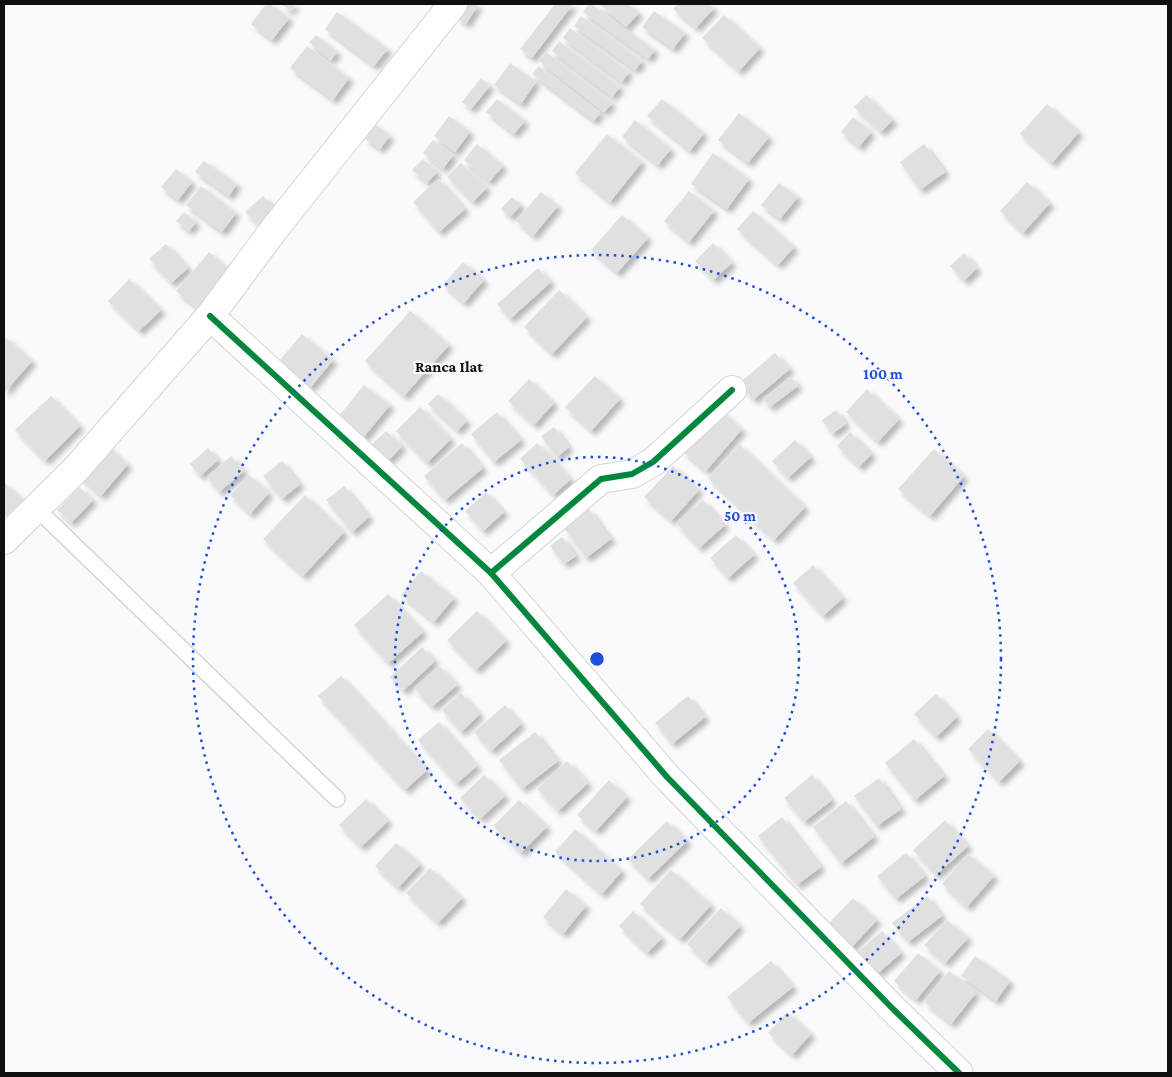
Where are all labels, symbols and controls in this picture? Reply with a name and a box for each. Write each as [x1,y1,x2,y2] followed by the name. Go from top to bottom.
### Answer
[415,358,483,375] district label: Ranca Ilat
[863,366,903,382] text: 100 m
[724,508,756,524] text: 50 m
[588,650,606,668] centre of rings

